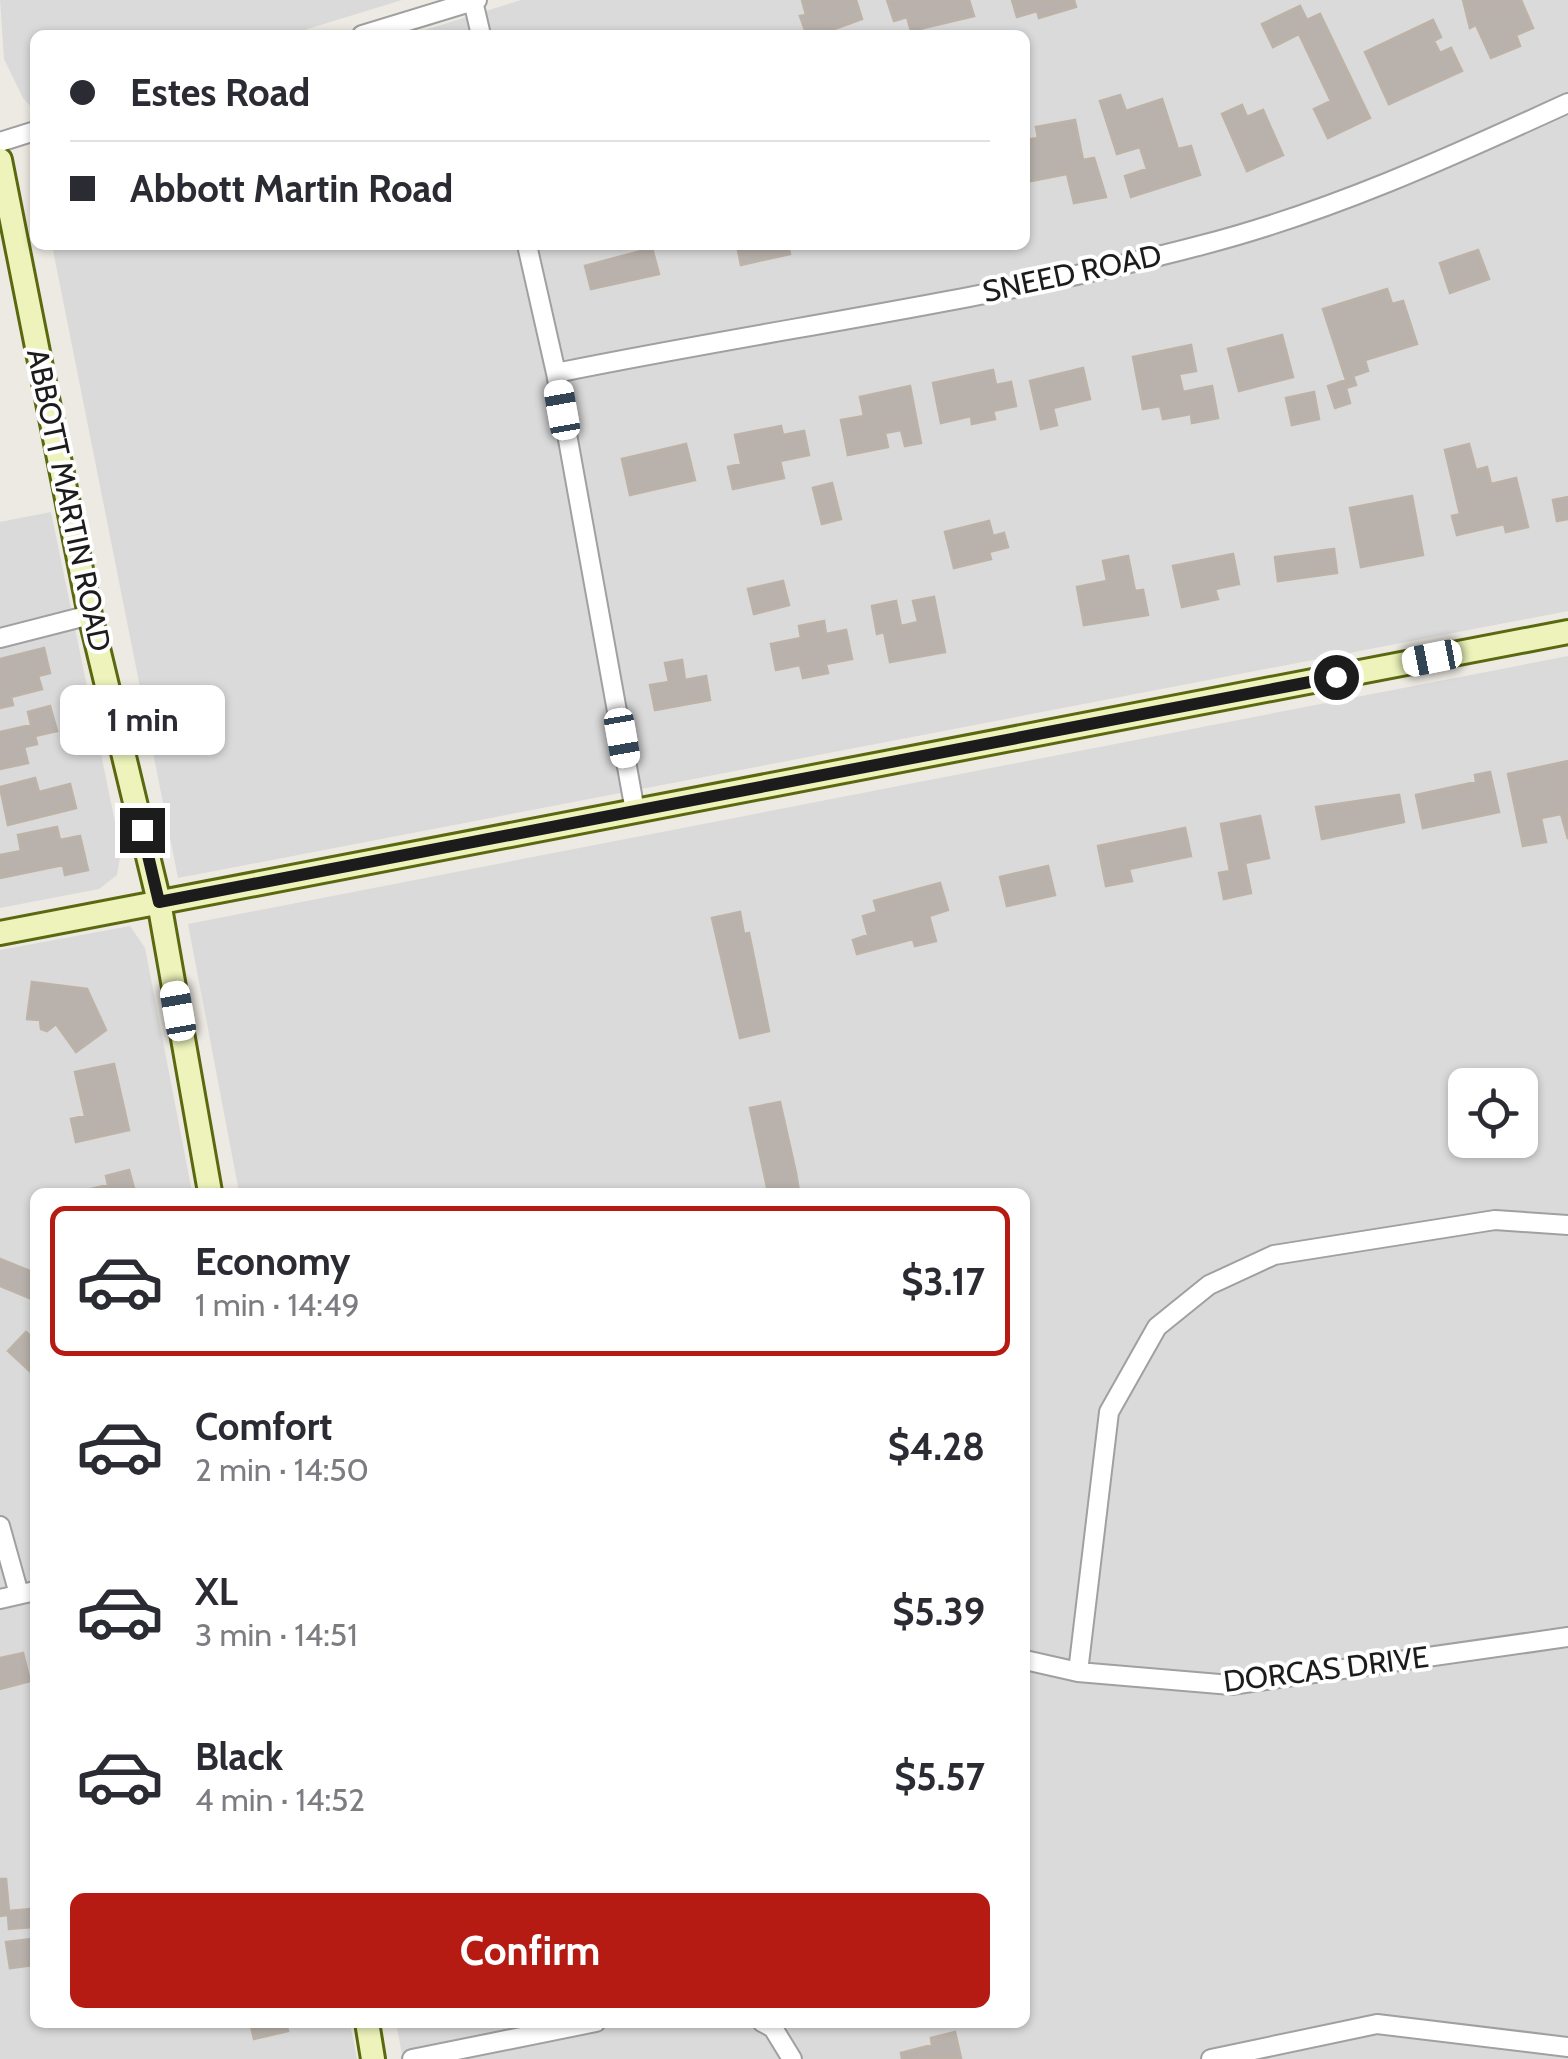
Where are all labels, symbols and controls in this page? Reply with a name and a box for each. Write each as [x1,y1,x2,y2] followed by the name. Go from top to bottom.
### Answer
[130,69,310,116] text: Estes Road
[130,165,453,212] text: Abbott Martin Road
[979,236,1165,310] street label: SNEED ROAD
[19,345,119,655] street label: ABBOTT MARTIN ROAD
[542,378,582,442] car
[1400,638,1464,678] car
[1314,655,1359,700] route start
[59,685,224,755] callout: 1 min
[106,700,179,739] text: 1 min
[602,706,642,770] car
[120,808,165,853] route end
[158,979,198,1043] car
[1448,1068,1538,1158] map controls
[1448,1068,1538,1158] button: locate
[75,1236,165,1326] icon: car
[195,1238,350,1285] text: Economy
[901,1258,985,1305] text: $3.17
[195,1285,360,1324] text: 1 min · 14:49
[75,1401,165,1491] icon: car
[195,1403,332,1450] text: Comfort
[888,1423,985,1470] text: $4.28
[195,1450,369,1489] text: 2 min · 14:50
[75,1566,165,1656] icon: car
[195,1568,238,1615] text: XL
[892,1588,985,1635] text: $5.39
[195,1615,358,1654] text: 3 min · 14:51
[1221,1638,1431,1700] street label: DORCAS DRIVE
[75,1731,165,1821] icon: car
[195,1733,283,1780] text: Black
[894,1753,985,1800] text: $5.57
[195,1780,365,1819] text: 4 min · 14:52
[70,1893,990,2008] button: Confirm

